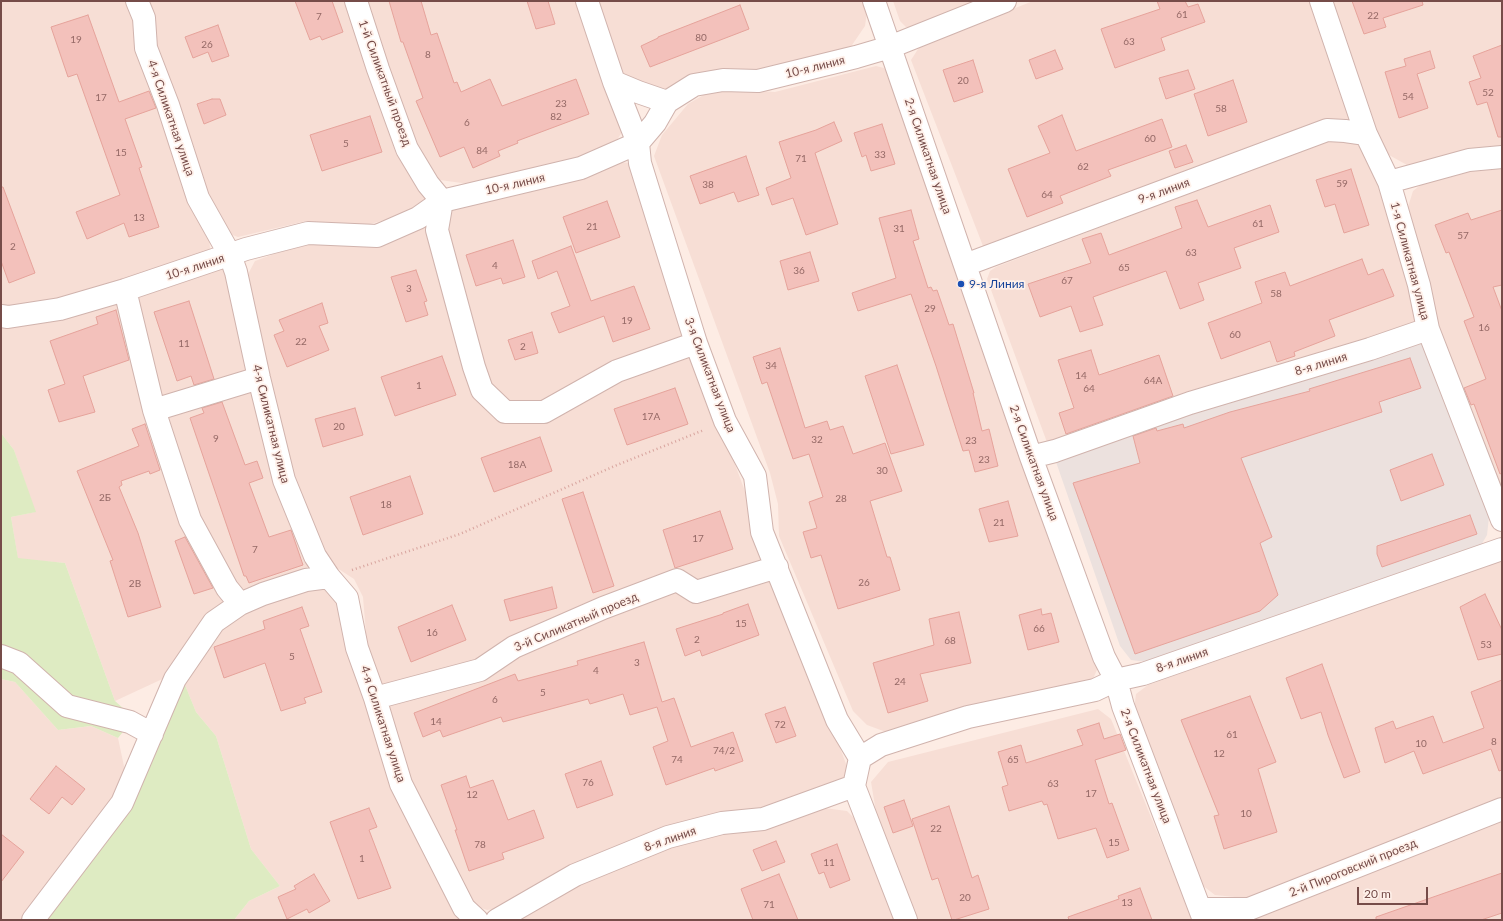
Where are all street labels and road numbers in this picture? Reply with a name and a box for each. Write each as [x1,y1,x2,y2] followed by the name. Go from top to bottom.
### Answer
[355,18,415,148] street label: 1-й Силикатный проезд
[784,53,846,81] street label: 10-я линия
[144,58,198,178] street label: 4-я Силикатная улица
[901,96,955,216] street label: 2-я Силикатная улица
[484,170,546,198] street label: 10-я линия
[1136,175,1192,207] street label: 9-я линия
[1387,200,1433,322] street label: 1-я Силикатная улица
[164,251,226,283] street label: 10-я линия
[681,316,739,434] street label: 3-я Силикатная улица
[1293,349,1349,379] street label: 8-я линия
[249,363,293,485] street label: 4-я Силикатная улица
[1006,403,1062,523] street label: 2-я Силикатная улица
[512,589,640,655] street label: 3-й Силикатный проезд
[1154,644,1210,676] street label: 8-я линия
[357,664,409,784] street label: 4-я Силикатная улица
[1117,707,1175,825] street label: 2-я Силикатная улица
[642,823,698,855] street label: 8-я линия
[1287,836,1419,900] street label: 2-й Пироговский проезд

